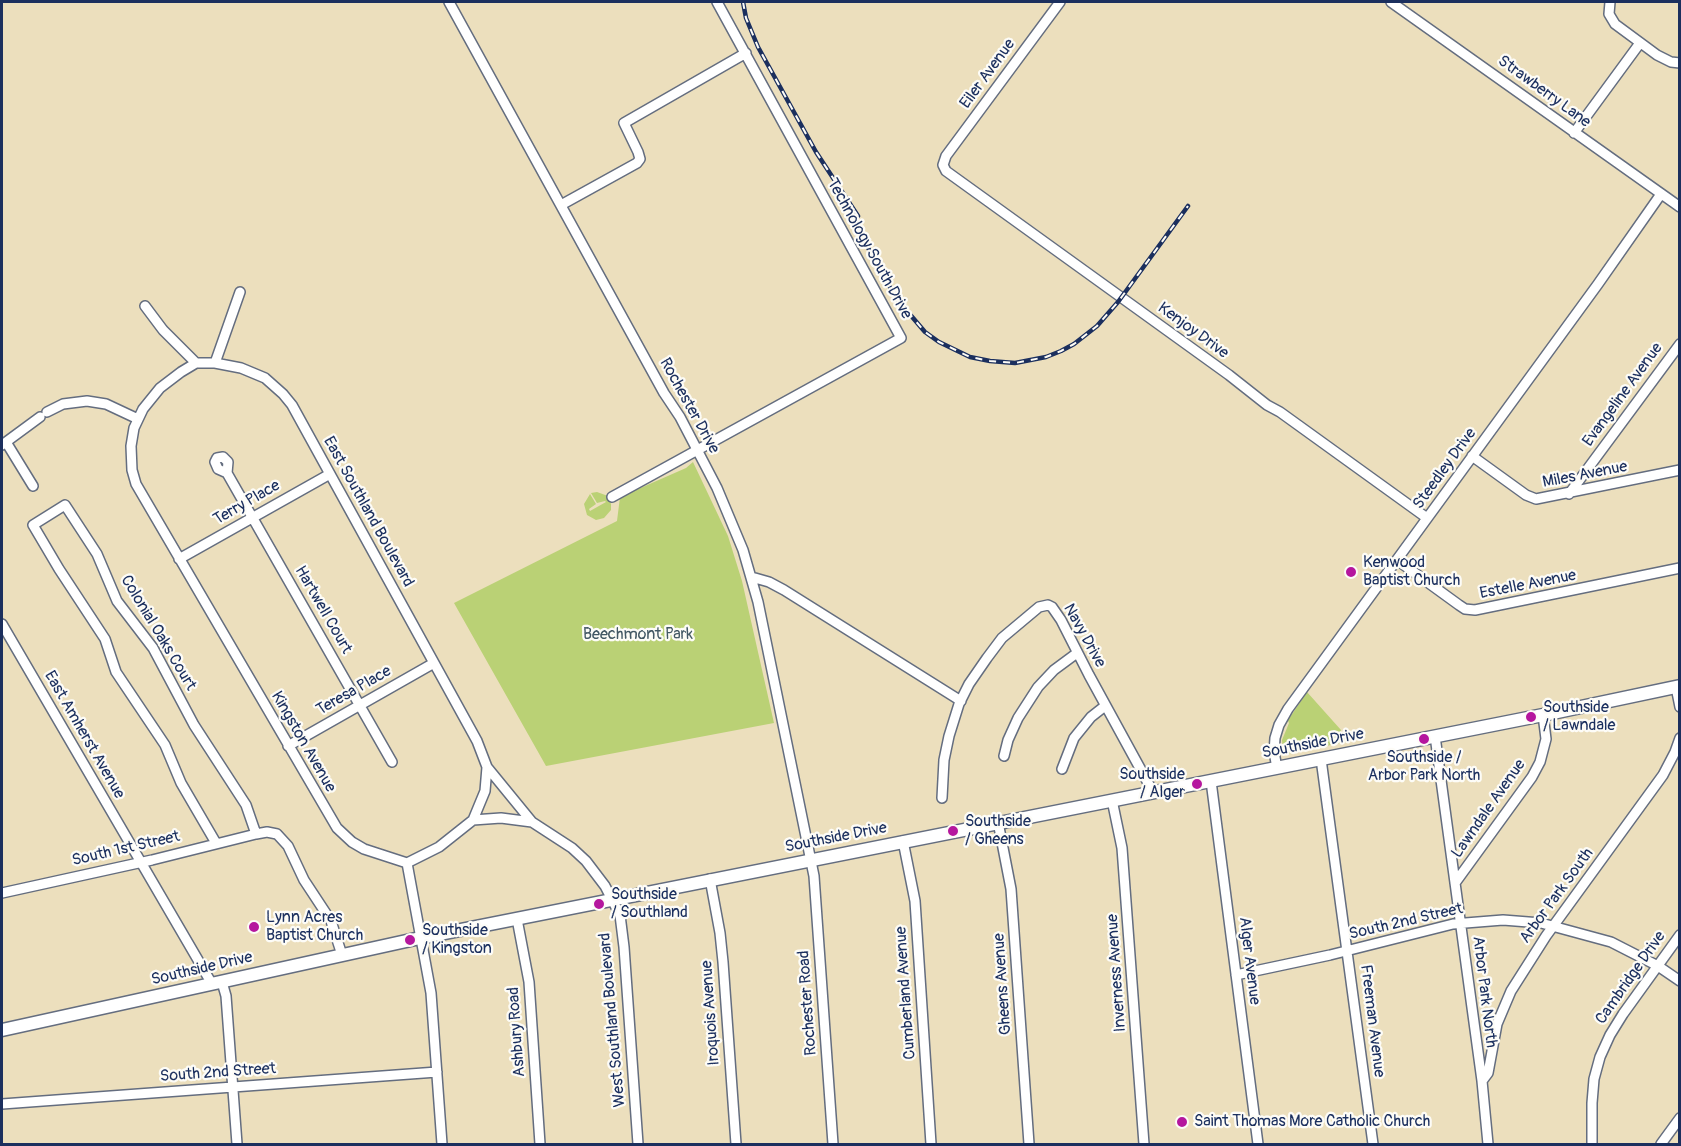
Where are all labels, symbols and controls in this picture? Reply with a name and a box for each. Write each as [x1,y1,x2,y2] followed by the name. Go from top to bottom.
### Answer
[956,35,1020,113] street label: Eiler Avenue
[1494,52,1594,132] street label: Strawberry Lane
[822,175,916,323] street label: Technology South Drive
[1154,299,1232,363] street label: Kenjoy Drive
[1579,339,1667,451] street label: Evangeline Avenue
[655,355,723,457] street label: Rochester Drive
[1409,425,1481,513] street label: Steedley Drive
[319,433,417,591] street label: East Southland Boulevard
[1541,457,1629,493] street label: Miles Avenue
[210,476,284,530] street label: Terry Place
[1363,553,1460,591] place label: Kenwood Baptist Church
[290,563,356,657] street label: Hartwell Court
[1344,565,1358,579] marker: Kenwood Baptist Church
[1478,566,1578,604] street label: Estelle Avenue
[116,572,200,694] street label: Colonial Oaks Court
[1059,601,1109,671] street label: Navy Drive
[583,625,693,645] park label: Beechmont Park
[313,662,395,720] street label: Teresa Place
[40,668,128,802] street label: East Amherst Avenue
[266,688,340,796] street label: Kingston Avenue
[1543,698,1616,736] place label: Southside / Lawndale
[1524,710,1538,724] marker: Southside / Lawndale
[1260,725,1366,763] street label: Southside Drive
[1417,732,1431,746] marker: Southside / Arbor Park North
[1368,748,1480,786] place label: Southside / Arbor Park North
[1448,756,1530,862] street label: Lawndale Avenue
[1119,765,1185,803] place label: Southside / Alger
[1190,777,1204,791] marker: Southside / Alger
[965,812,1031,850] place label: Southside / Gheens
[783,819,889,857] street label: Southside Drive
[946,824,960,838] marker: Southside / Gheens
[70,827,182,871] street label: South 1st Street
[1516,845,1598,947] street label: Arbor Park South
[611,885,688,923] place label: Southside / Southland
[592,897,606,911] marker: Southside / Southland
[1347,900,1465,944] street label: South 2nd Street
[266,908,363,946] place label: Lynn Acres Baptist Church
[1103,913,1131,1033] street label: Inverness Avenue
[1234,916,1264,1006] street label: Alger Avenue
[247,920,261,934] marker: Lynn Acres Baptist Church
[422,921,492,959] place label: Southside / Kingston
[892,926,920,1060] street label: Cumberland Avenue
[1592,928,1670,1028] street label: Cambridge Drive
[596,932,630,1108] street label: West Southland Boulevard
[990,932,1016,1036] street label: Gheens Avenue
[403,933,417,947] marker: Southside / Kingston
[1468,935,1500,1049] street label: Arbor Park North
[149,948,255,990] street label: Southside Drive
[795,950,821,1056] street label: Rochester Road
[698,960,724,1066] street label: Iroquois Avenue
[1356,963,1388,1079] street label: Freeman Avenue
[504,986,530,1078] street label: Ashbury Road
[159,1059,277,1087] street label: South 2nd Street
[1194,1112,1430,1132] place label: Saint Thomas More Catholic Church
[1175,1115,1189,1129] marker: Saint Thomas More Catholic Church

